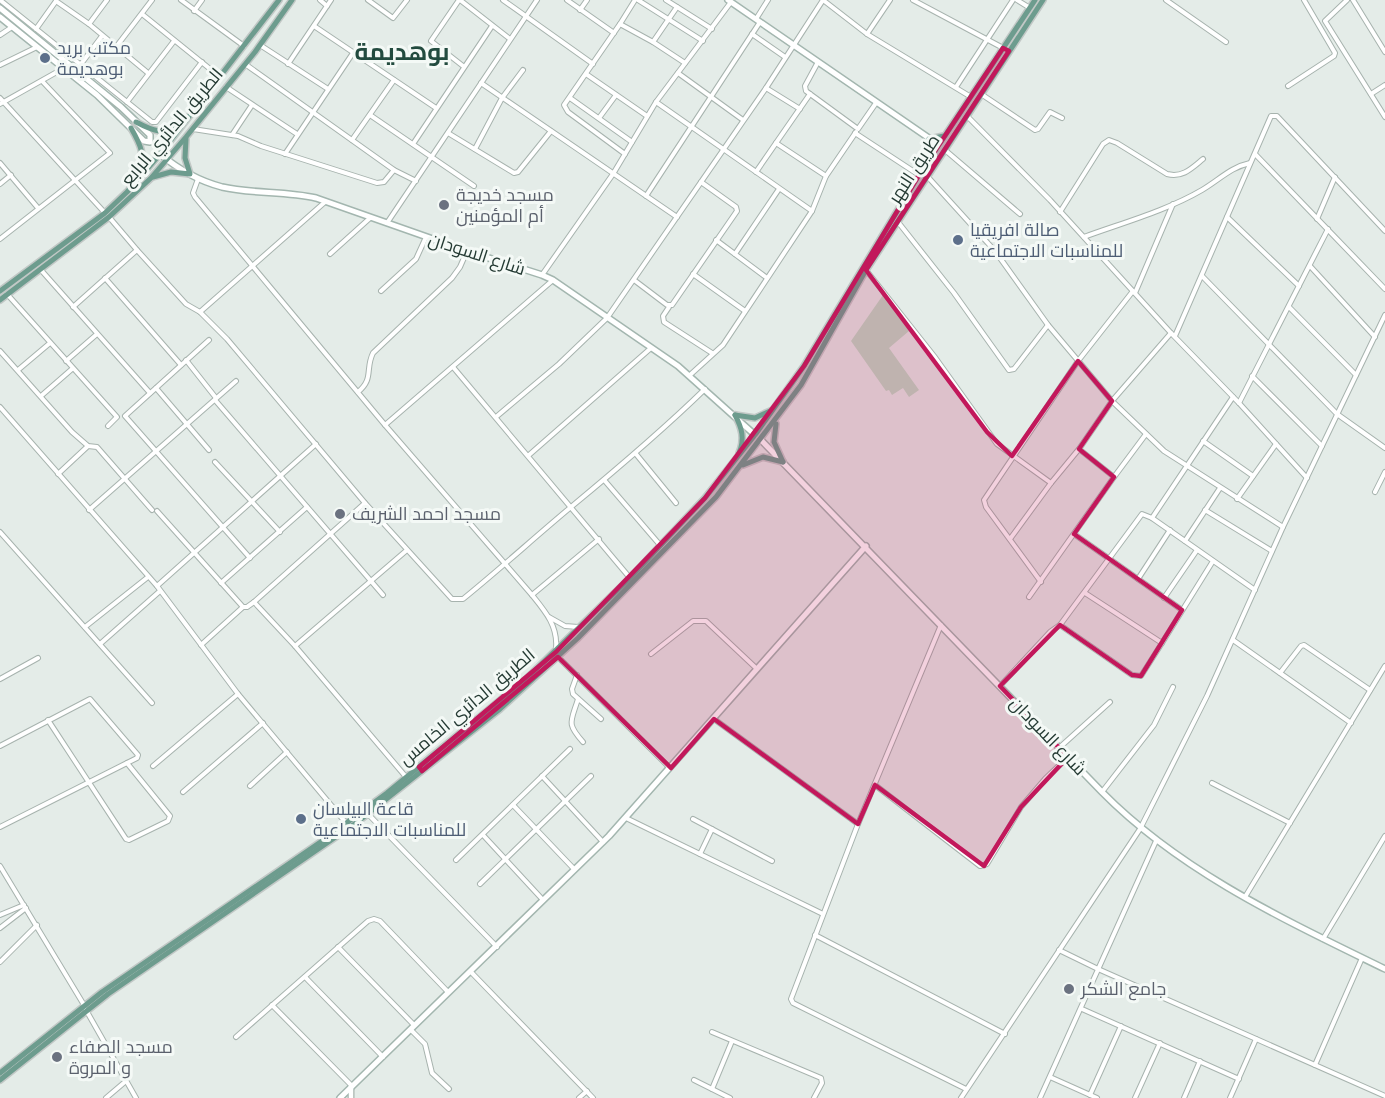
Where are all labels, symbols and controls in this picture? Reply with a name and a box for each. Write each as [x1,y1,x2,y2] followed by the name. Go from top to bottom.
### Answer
[57,36,131,80] place label: مكتب بريد بوهديمة
[354,36,450,67] district label: بوهديمة
[38,51,52,65] marker: مكتب بريد بوهديمة
[116,63,230,192] street label: الطريق الدائري الرابع
[882,130,945,209] street label: طريق النهر
[456,183,554,228] place label: مسجد خديجة أم المؤمنين
[437,198,451,212] marker: مسجد خديجة أم المؤمنين
[970,218,1123,262] place label: صالة افريقيا للمناسبات الاجتماعية
[425,227,529,281] street label: شارع السودان
[951,233,965,247] marker: صالة افريقيا للمناسبات الاجتماعية
[352,502,501,525] place label: مسجد احمد الشريف
[333,507,347,521] marker: مسجد احمد الشريف
[394,643,541,773] street label: الطريق الدائري الخامس
[1004,691,1092,781] street label: شارع السودان
[313,797,466,841] place label: قاعة البيلسان للمناسبات الاجتماعية
[294,812,308,826] marker: قاعة البيلسان للمناسبات الاجتماعية
[1080,977,1166,1001] place label: جامع الشكر
[1062,982,1076,996] marker: جامع الشكر
[69,1035,173,1079] place label: مسجد الصفاء و المروة
[50,1050,64,1064] marker: مسجد الصفاء و المروة

